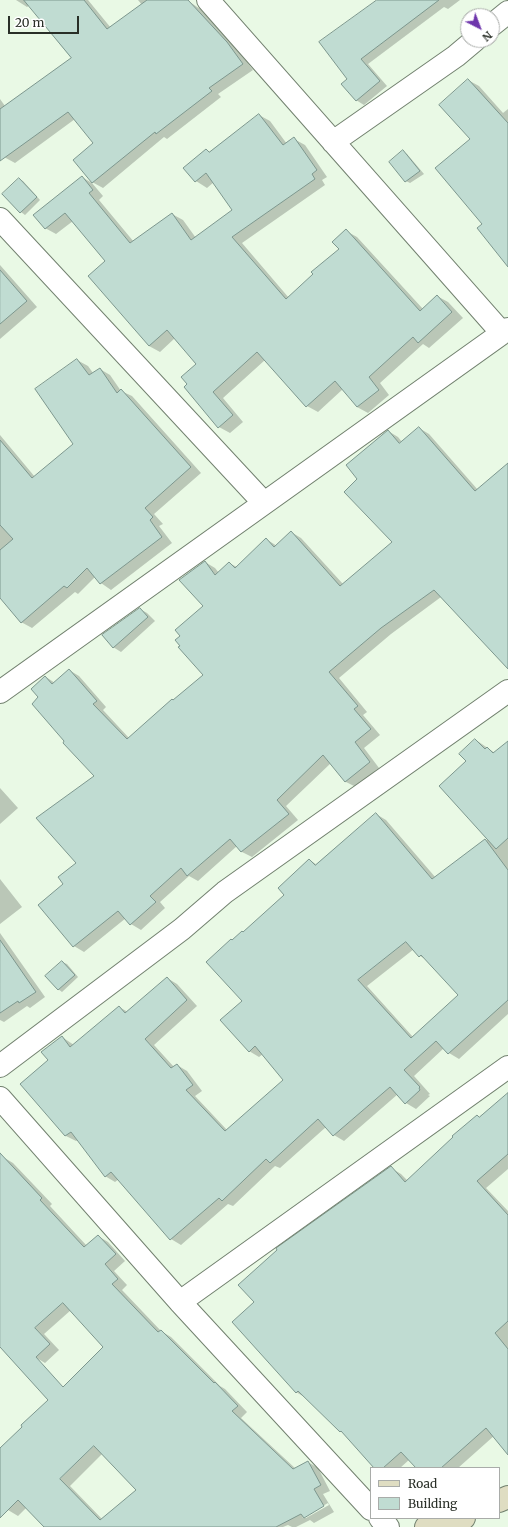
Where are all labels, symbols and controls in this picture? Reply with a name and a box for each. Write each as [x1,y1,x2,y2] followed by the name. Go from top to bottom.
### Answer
[10,8,81,34] scale bar
[460,8,500,48] north arrow
[15,15,44,30] text: 20 m
[479,28,495,44] text: N
[370,1467,500,1519] legend
[408,1476,437,1491] text: Road
[408,1496,457,1511] text: Building

